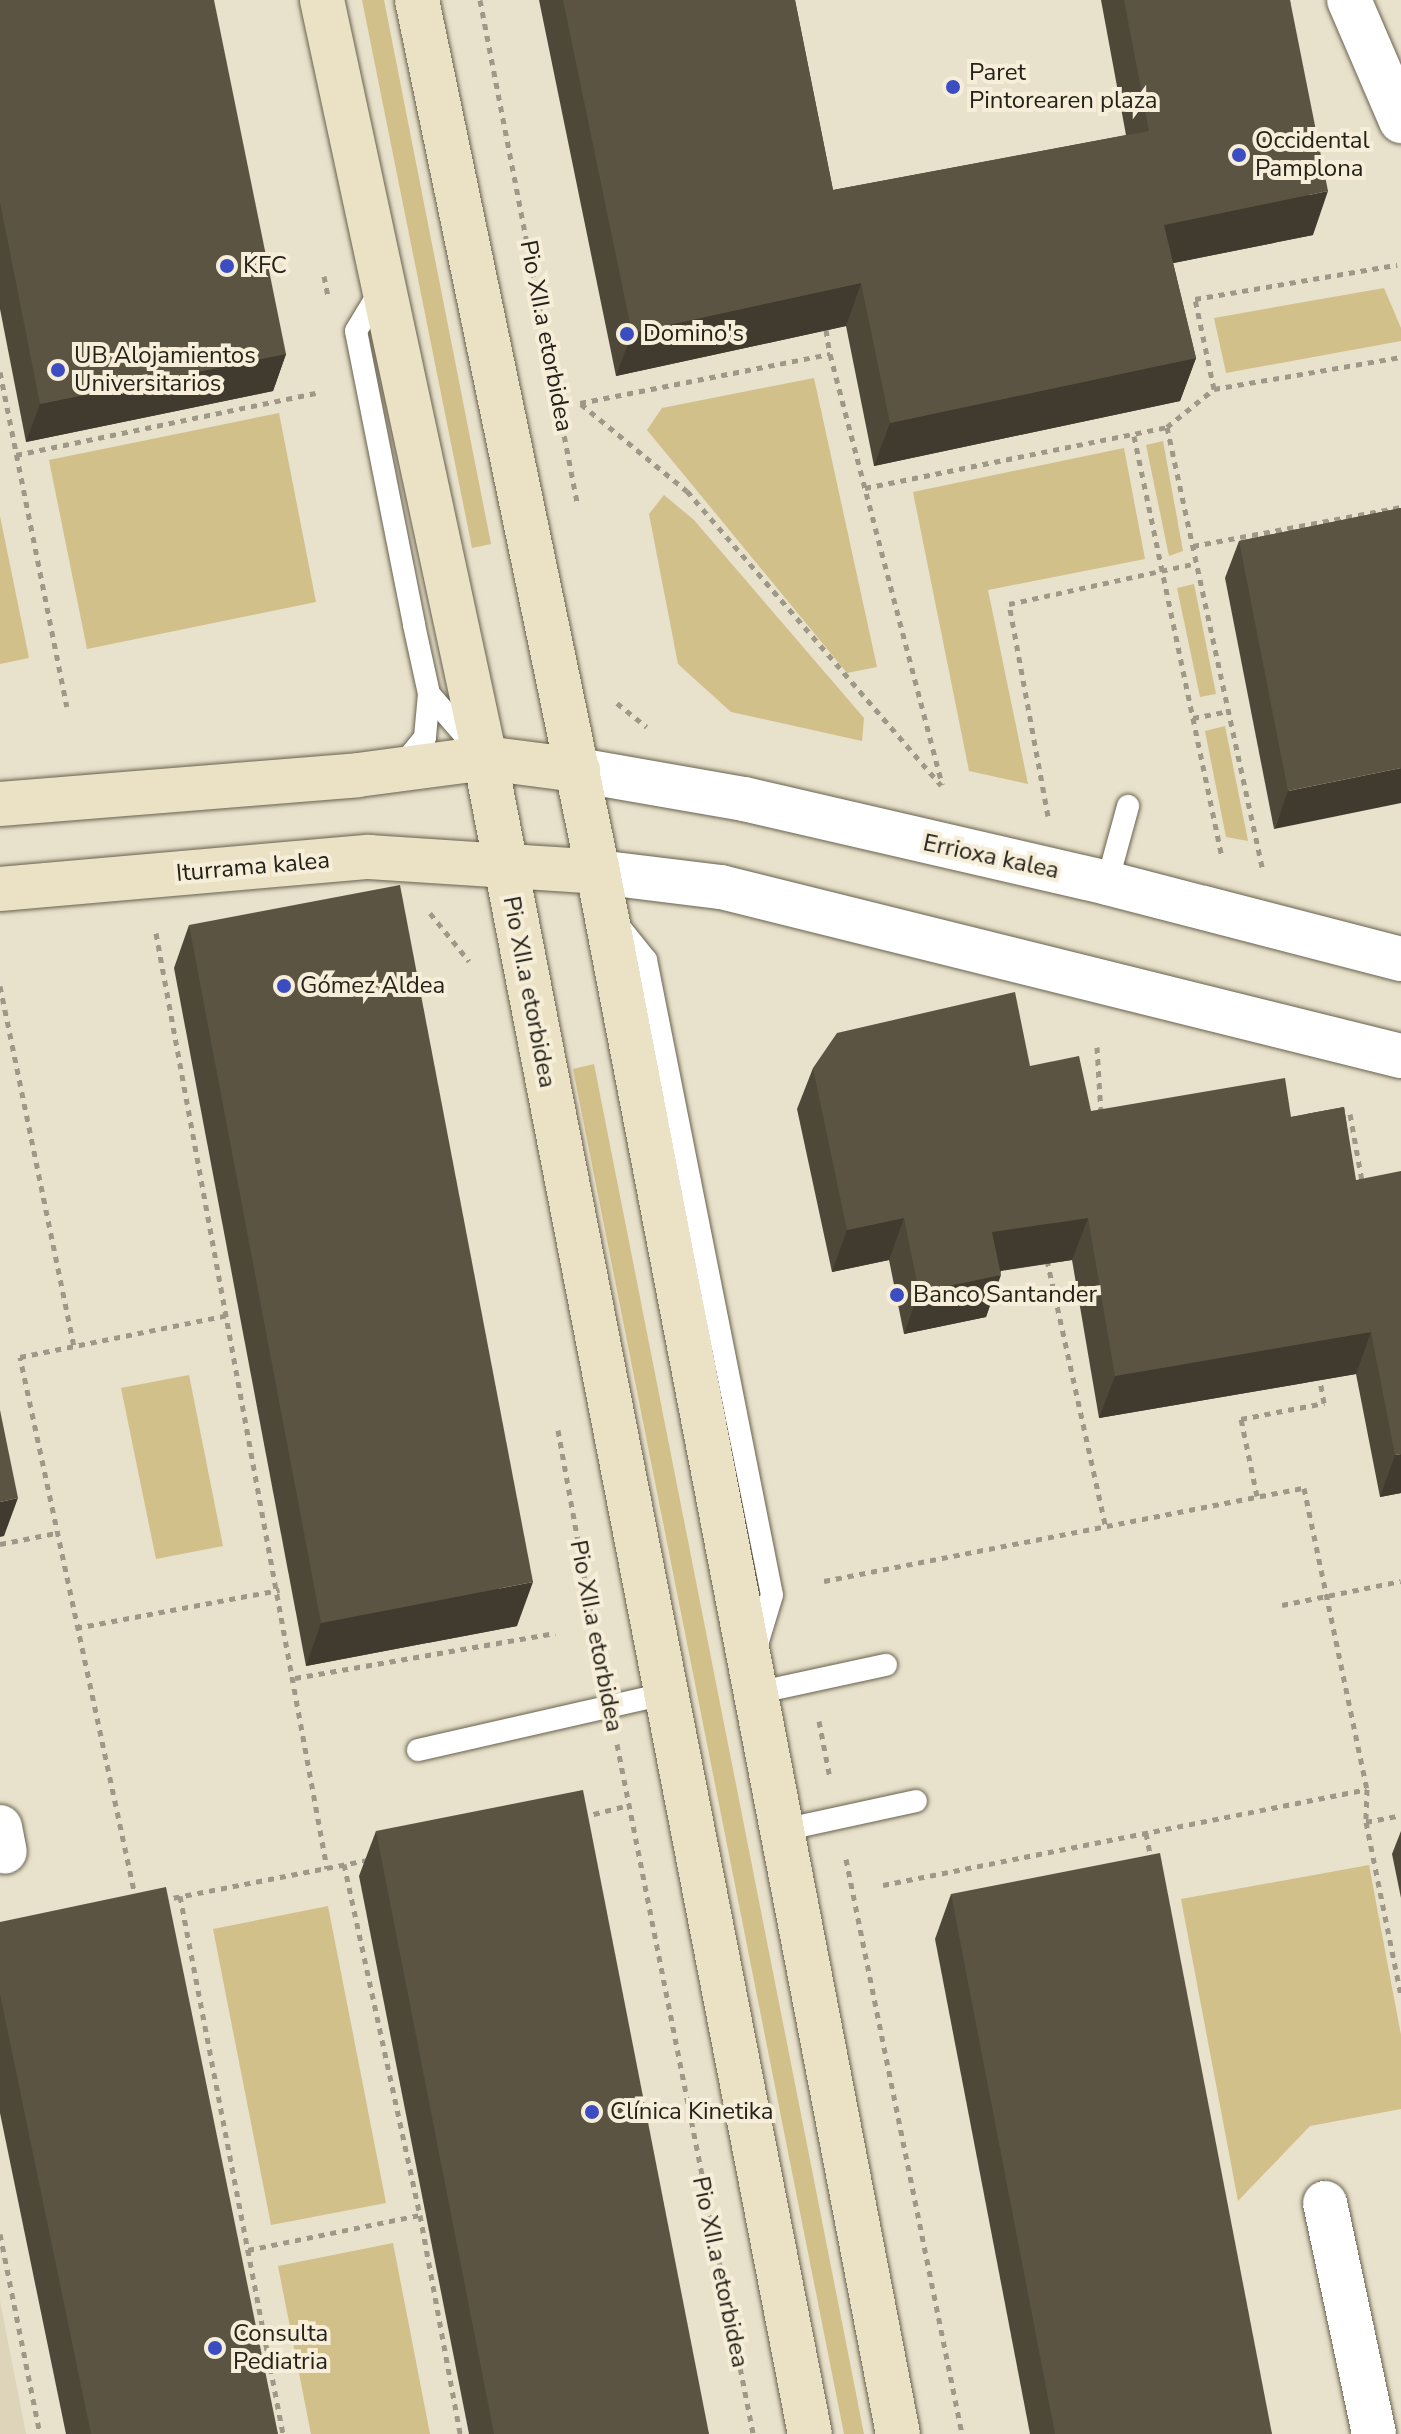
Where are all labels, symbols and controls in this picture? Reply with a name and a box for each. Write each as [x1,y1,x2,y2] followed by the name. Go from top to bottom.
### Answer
[969,59,1157,115] place label: Paret Pintorearen plaza
[944,78,962,96] marker: Paret Pintorearen plaza
[1255,127,1370,183] place label: Occidental Pamplona
[1230,146,1248,164] marker: Occidental Pamplona
[513,238,579,434] street label: Pio XII.a etorbidea
[243,252,287,280] place label: KFC
[218,257,236,275] marker: KFC
[643,320,744,348] place label: Domino's
[618,325,636,343] marker: Domino's
[74,342,256,398] place label: UB Alojamientos Universitarios
[49,361,67,379] marker: UB Alojamientos Universitarios
[920,829,1062,885] street label: Errioxa kalea
[175,846,331,888] street label: Iturrama kalea
[496,894,562,1090] street label: Pio XII.a etorbidea
[300,972,445,1000] place label: Gómez Aldea
[275,977,293,995] marker: Gómez Aldea
[913,1281,1097,1309] place label: Banco Santander
[888,1286,906,1304] marker: Banco Santander
[563,1538,629,1734] street label: Pio XII.a etorbidea
[610,2098,773,2126] place label: Clínica Kinetika
[581,2101,603,2123] marker: Clínica Kinetika
[686,2174,754,2370] street label: Pio XII.a etorbidea
[233,2320,328,2376] place label: Consulta Pediatria
[204,2337,226,2359] marker: Consulta Pediatria

